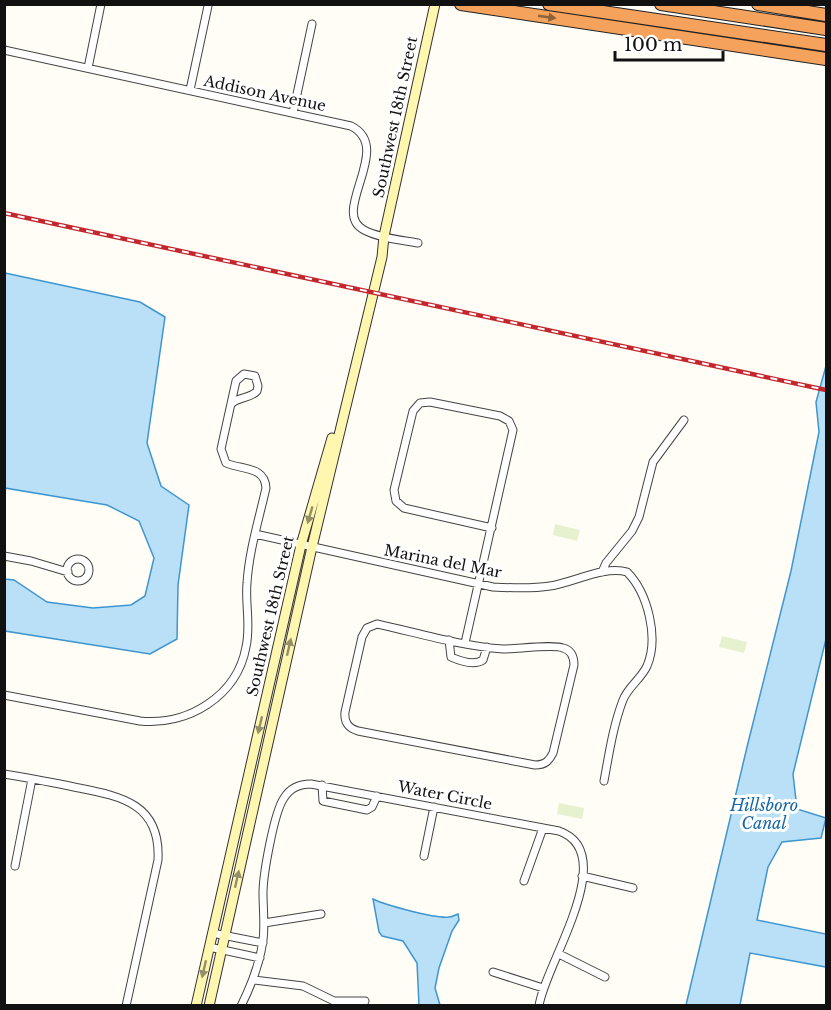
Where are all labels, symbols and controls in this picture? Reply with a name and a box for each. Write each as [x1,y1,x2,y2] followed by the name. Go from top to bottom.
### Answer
[538,13,557,22] one-way arrow
[615,24,723,62] scale bar
[369,34,421,199] street label: Southwest 18th Street
[624,34,682,56] text: 100 m
[201,71,328,115] street label: Addison Avenue
[305,506,314,524] one-way arrow
[242,533,298,698] street label: Southwest 18th Street
[383,540,504,582] street label: Marina del Mar
[285,638,294,657] one-way arrow
[254,716,264,734] one-way arrow
[395,776,494,813] street label: Water Circle
[729,795,798,833] water label: Hillsboro Canal
[233,869,242,888] one-way arrow
[198,960,208,979] one-way arrow

